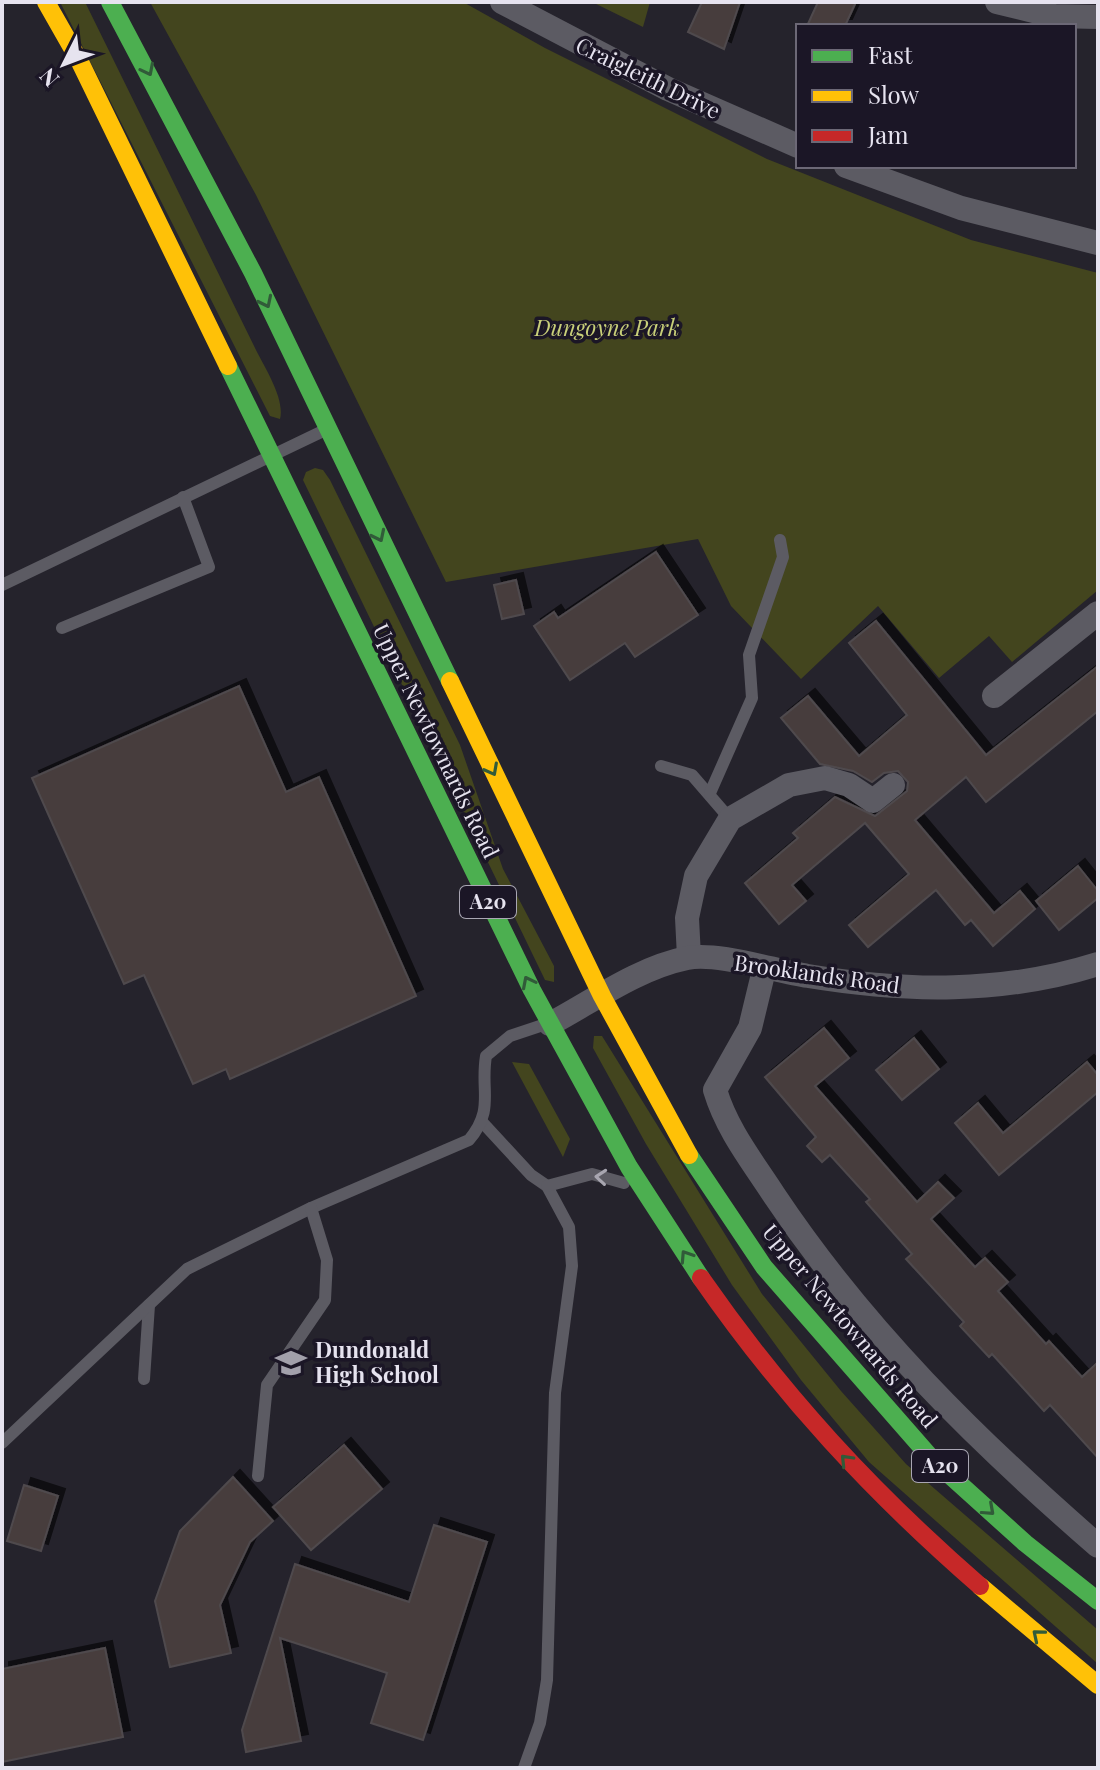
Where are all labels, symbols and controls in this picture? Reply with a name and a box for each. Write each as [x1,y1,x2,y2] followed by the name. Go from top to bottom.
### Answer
[24,24,104,104] north arrow
[796,24,1076,168] legend
[571,29,726,125] street label: Craigleith Drive
[868,38,913,70] text: Fast
[32,62,65,94] text: N
[138,62,153,77] one-way arrow
[868,78,920,110] text: Slow
[867,118,909,150] text: Jam
[257,293,272,308] one-way arrow
[533,312,680,342] park label: Dungoyne Park
[369,528,385,543] one-way arrow
[367,618,507,863] street label: Upper Newtownards Road
[482,762,497,777] one-way arrow
[460,886,516,918] road number: A20
[732,947,902,1000] street label: Brooklands Road
[523,976,538,991] one-way arrow
[595,1169,608,1186] one-way arrow
[757,1217,945,1434] street label: Upper Newtownards Road
[680,1250,695,1265] one-way arrow
[315,1334,439,1389] place label: Dundonald High School
[274,1346,308,1380] school or university icon: Dundonald High School
[912,1450,968,1482] road number: A20
[841,1455,855,1469] one-way arrow
[979,1500,994,1515] one-way arrow
[1033,1630,1047,1645] one-way arrow

